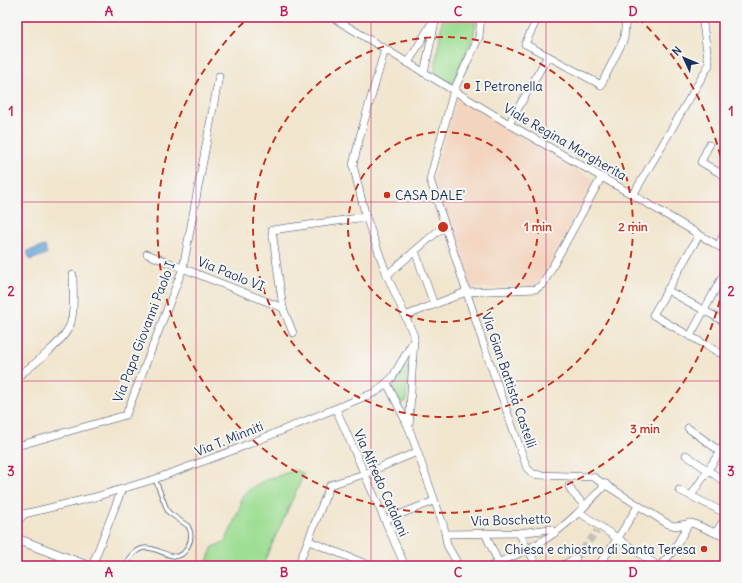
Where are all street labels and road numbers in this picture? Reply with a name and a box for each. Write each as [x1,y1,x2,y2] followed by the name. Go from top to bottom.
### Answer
[500,100,630,184] street label: Viale Regina Margherita
[195,253,267,295] street label: Via Paolo VI
[109,259,179,405] street label: Via Papa Giovanni Paolo I
[478,310,540,450] street label: Via Gian Battista Castelli
[192,418,266,460] street label: Via T. Minniti
[350,427,412,539] street label: Via Alfredo Catalani
[470,510,552,530] street label: Via Boschetto

